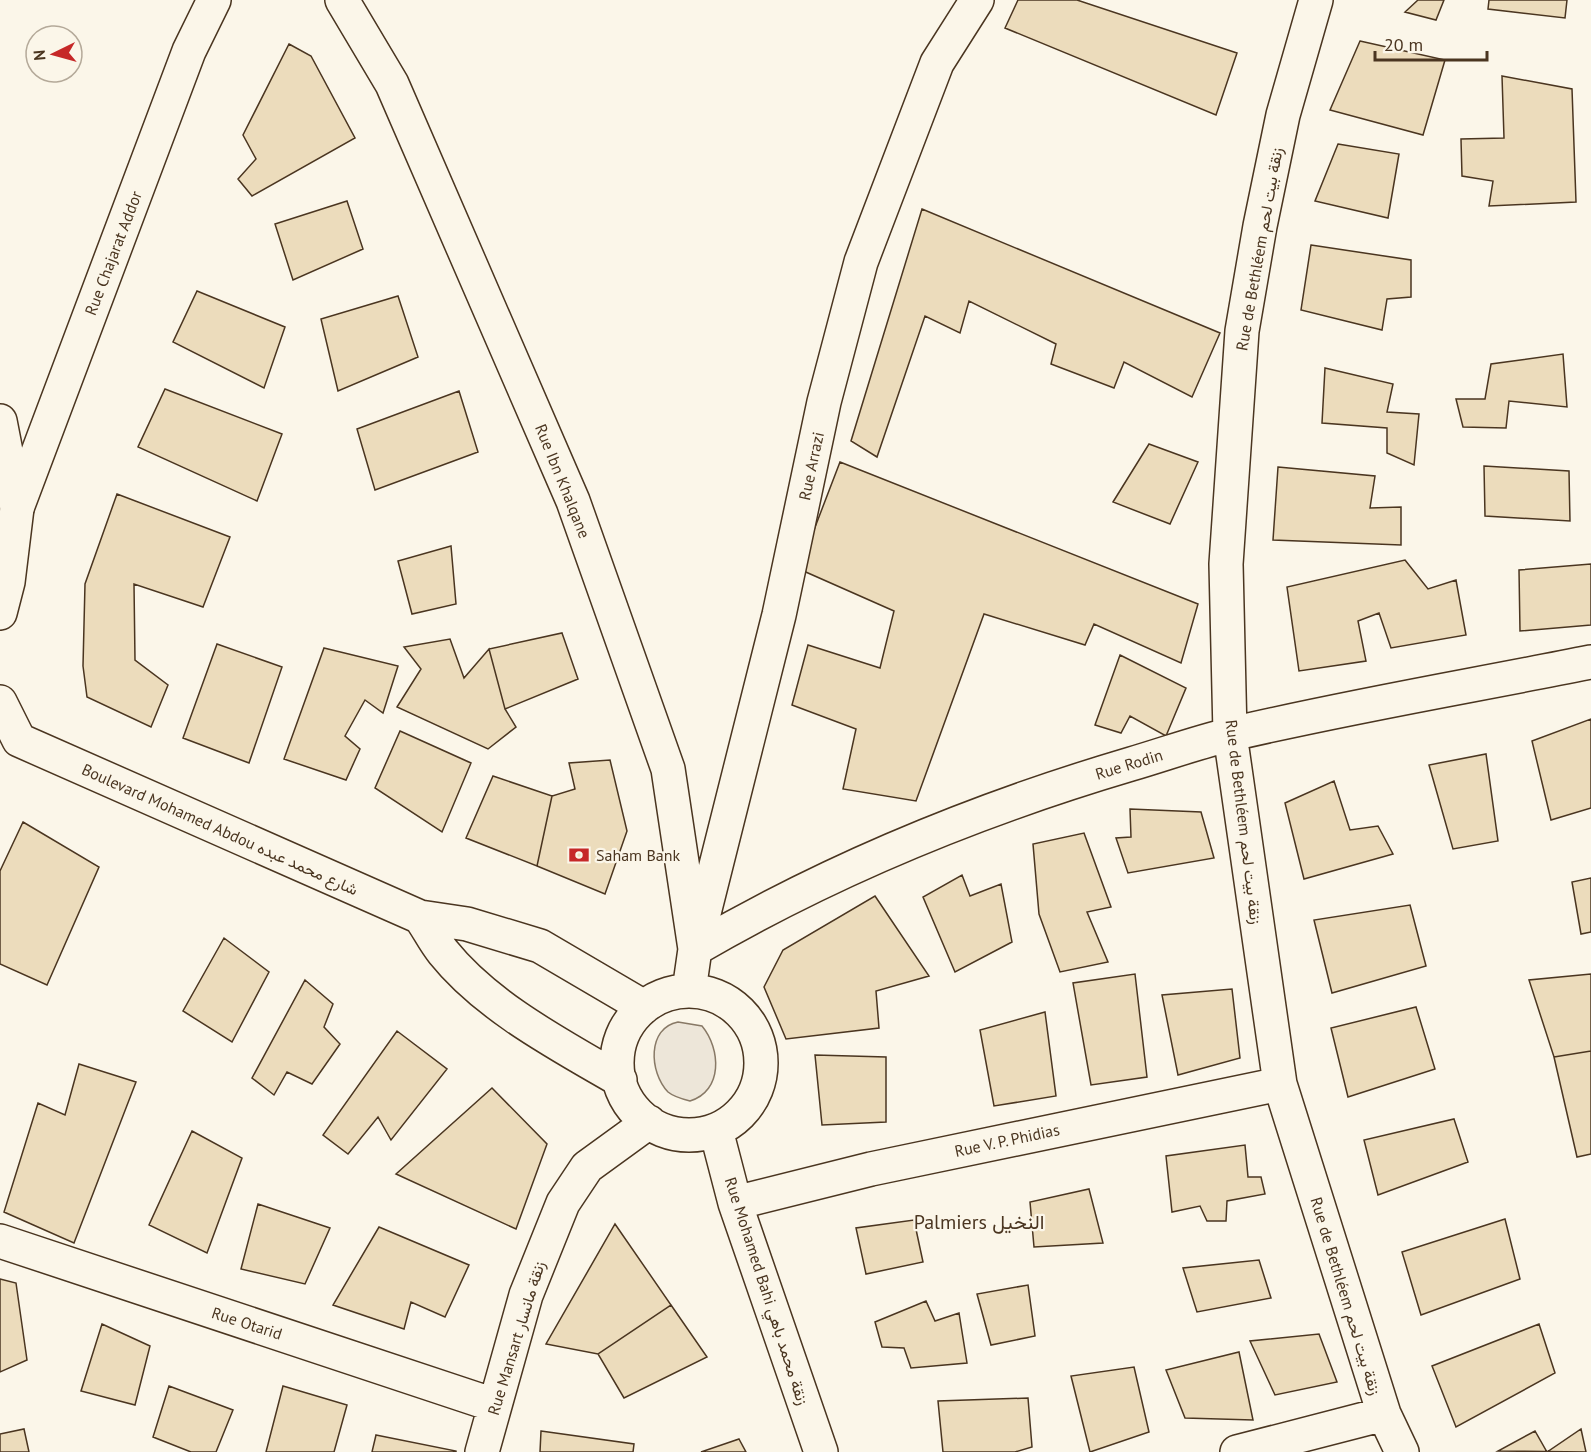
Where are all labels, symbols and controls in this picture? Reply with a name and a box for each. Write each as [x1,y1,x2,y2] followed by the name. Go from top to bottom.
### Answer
[24,24,84,84] north arrow
[1375,24,1488,62] scale bar
[1384,33,1423,56] text: 20 m
[29,49,49,61] text: N
[1231,146,1288,352] street label: Rue de Bethléem زنقة بيت لحم
[80,187,146,318] street label: Rue Chajarat Addor
[531,421,595,541] street label: Rue Ibn Khalqane
[794,430,828,502] street label: Rue Arrazi
[1221,719,1266,926] street label: Rue de Bethléem زنقة بيت لحم
[1093,744,1165,784] street label: Rue Rodin
[78,759,361,901] street label: Boulevard Mohamed Abdou شارع محمد عبده
[567,843,591,867] bank icon: Saham Bank
[596,845,680,865] place label: Saham Bank
[953,1119,1062,1161] street label: Rue V. P. Phidias
[717,1175,813,1409] street label: Rue Mohamed Bahi زنقة محمد باهي
[1305,1195,1386,1398] street label: Rue de Bethléem زنقة بيت لحم
[914,1209,1044,1235] district label: Palmiers النخيل
[483,1259,550,1418] street label: Rue Mansart زنقة مانسار
[209,1302,285,1344] street label: Rue Otarid

